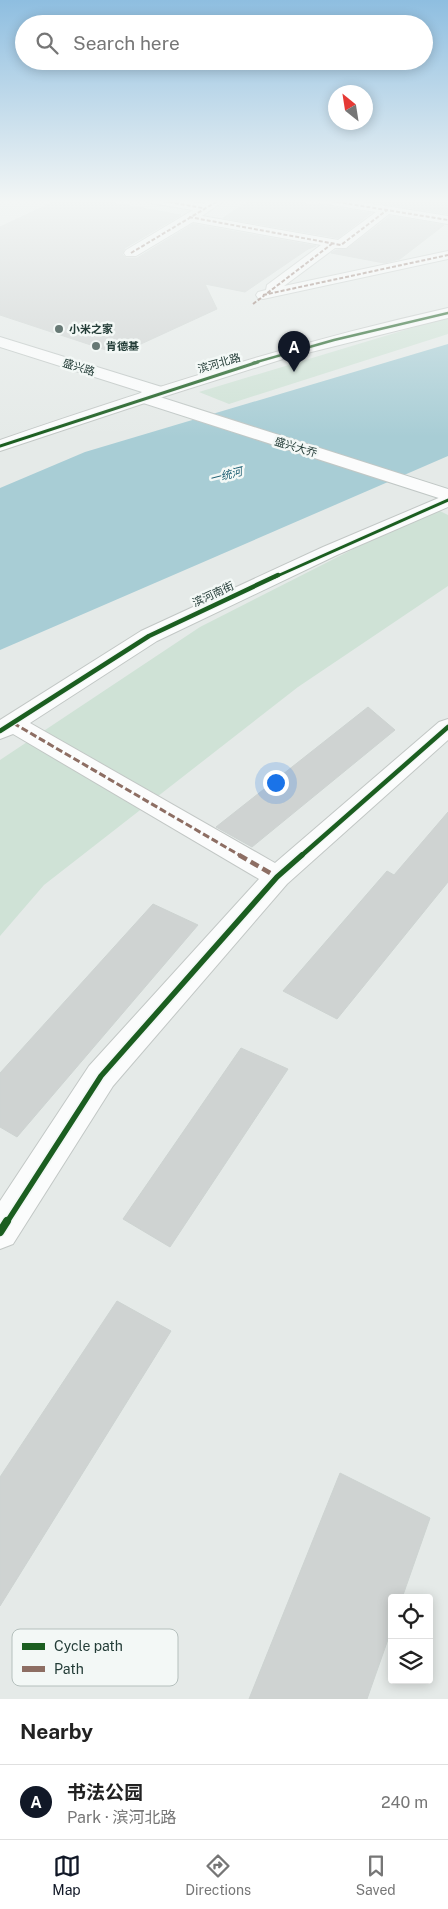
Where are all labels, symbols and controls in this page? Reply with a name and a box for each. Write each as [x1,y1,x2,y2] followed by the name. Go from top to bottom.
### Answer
[15,15,433,70] search box
[33,29,61,57] icon: search
[73,32,180,54] text: Search here
[328,85,373,130] north arrow
[53,323,65,335] marker: 小米之家
[69,323,113,335] place label: 小米之家
[278,331,310,372] pin: A
[90,340,102,352] marker: 肯德基
[106,340,139,352] place label: 肯德基
[196,351,242,375] street label: 滨河北路
[61,356,97,378] street label: 盛兴路
[273,435,319,459] street label: 盛兴大乔
[209,465,245,485] water label: 一统河
[191,579,235,609] street label: 滨河南街
[263,770,289,796] your location
[388,1594,433,1684] map controls
[388,1594,433,1639] button: locate
[12,1629,178,1686] legend
[54,1638,123,1654] text: Cycle path
[388,1639,433,1684] button: layers
[54,1661,84,1677] text: Path
[20,1719,93,1744] text: Nearby
[67,1781,143,1803] text: 书法公园
[30,1793,42,1812] text: A
[381,1793,428,1812] text: 240 m
[67,1808,176,1827] text: Park · 滨河北路
[52,1852,81,1898] tab: Map
[185,1852,251,1898] tab: Directions
[356,1852,396,1898] tab: Saved

